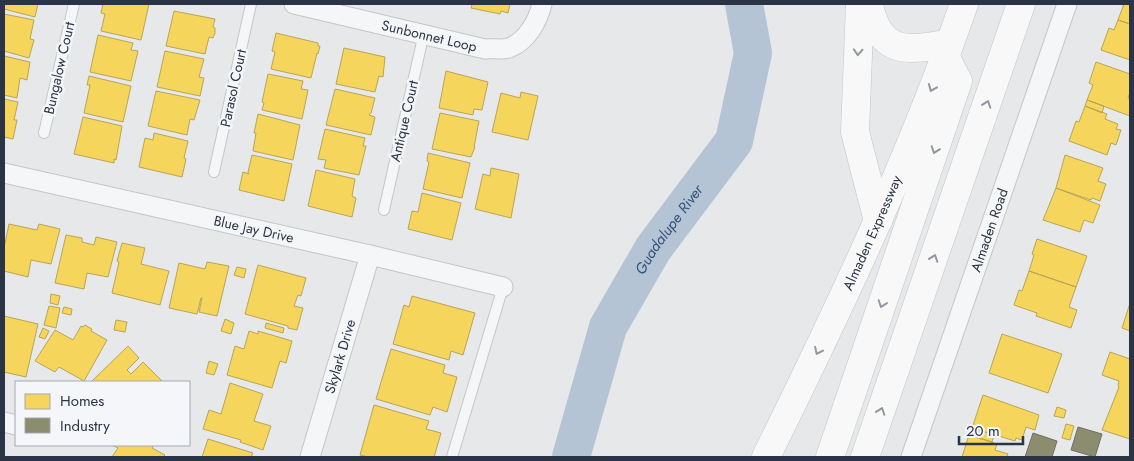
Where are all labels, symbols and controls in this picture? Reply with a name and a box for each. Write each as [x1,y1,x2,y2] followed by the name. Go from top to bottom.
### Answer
[380,15,479,57] street label: Sunbonnet Loop
[39,19,79,116] street label: Bungalow Court
[215,47,251,129] street label: Parasol Court
[853,49,864,57] one-way arrow
[385,78,423,164] street label: Antique Court
[928,83,939,92] one-way arrow
[981,100,991,109] one-way arrow
[930,145,940,154] one-way arrow
[838,172,907,294] street label: Almaden Expressway
[629,179,709,279] water label: Guadalupe River
[966,186,1013,275] street label: Almaden Road
[212,210,296,248] street label: Blue Jay Drive
[928,254,938,262] one-way arrow
[878,299,888,308] one-way arrow
[319,317,360,396] street label: Skylark Drive
[814,345,824,354] one-way arrow
[15,381,190,446] legend
[60,390,104,412] text: Homes
[875,407,885,416] one-way arrow
[959,414,1023,446] scale bar
[60,415,110,437] text: Industry
[966,420,1000,442] text: 20 m

